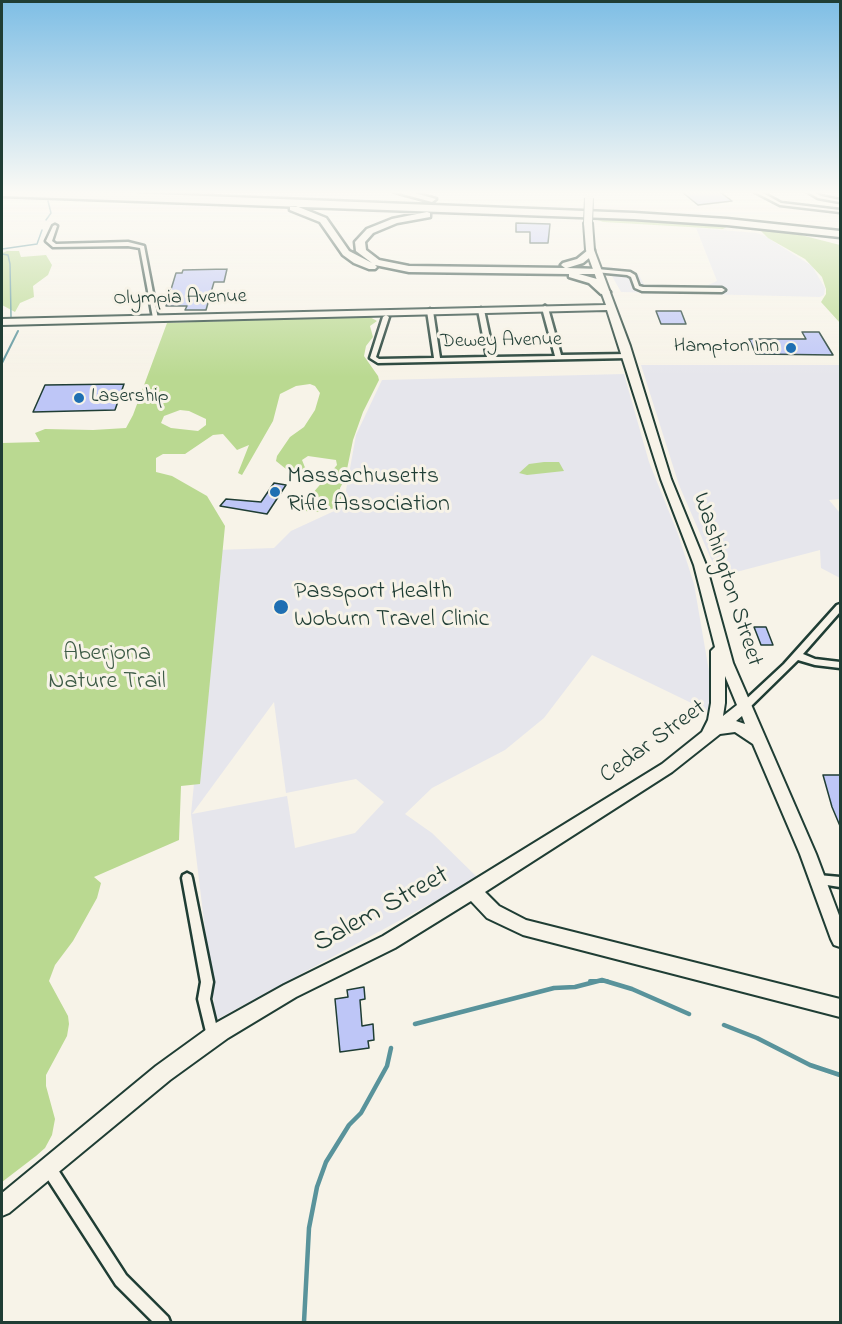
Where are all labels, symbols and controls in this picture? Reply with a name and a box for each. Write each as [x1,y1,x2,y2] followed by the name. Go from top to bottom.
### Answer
[113,286,247,312] street label: Olympia Avenue
[440,329,562,355] street label: Dewey Avenue
[674,336,779,360] place label: Hampton Inn
[784,341,798,355] marker: Hampton Inn
[91,386,169,410] place label: Lasership
[72,391,86,405] marker: Lasership
[287,464,450,520] place label: Massachusetts Rifle Association
[268,485,282,499] marker: Massachusetts Rifle Association
[684,489,768,671] street label: Washington Street
[294,579,489,635] place label: Passport Health Woburn Travel Clinic
[272,598,290,616] marker: Passport Health Woburn Travel Clinic
[48,641,166,697] park label: Aberjona Nature Trail
[595,695,713,791] street label: Cedar Street
[308,860,456,962] street label: Salem Street

